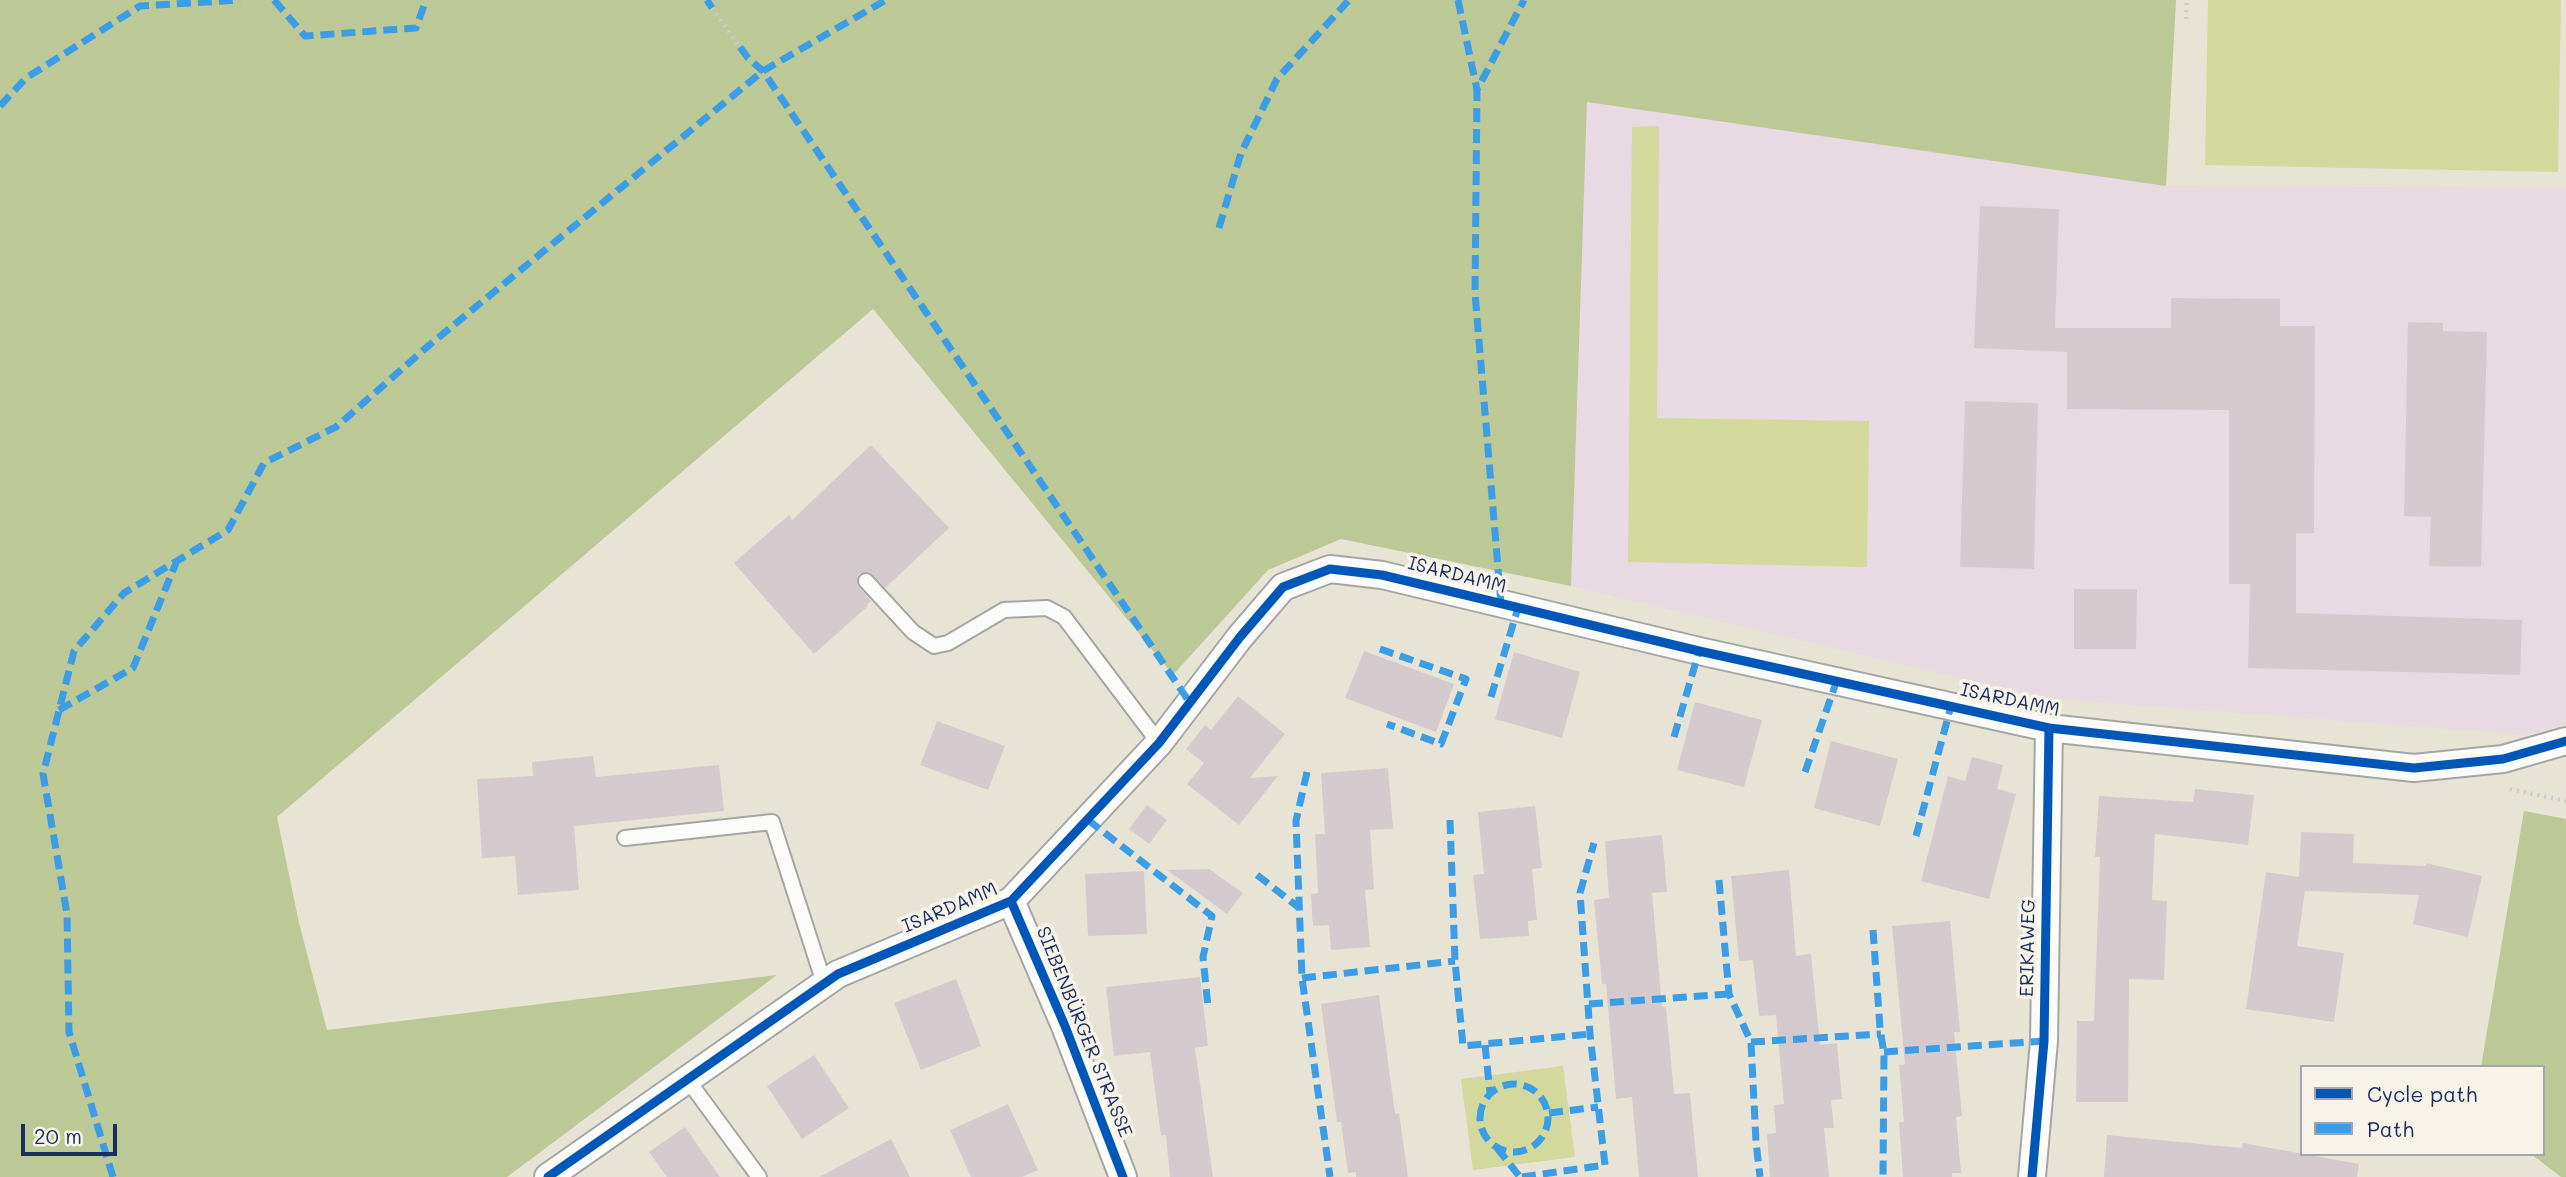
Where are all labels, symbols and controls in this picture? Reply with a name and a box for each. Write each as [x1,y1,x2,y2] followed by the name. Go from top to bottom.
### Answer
[1405,552,1509,598] street label: ISARDAMM
[1958,678,2062,722] street label: ISARDAMM
[899,878,1001,938] street label: ISARDAMM
[2016,899,2040,997] street label: ERIKAWEG
[1031,923,1137,1141] street label: SIEBENBÜRGER STRASSE
[2300,1065,2545,1156] legend
[2367,1080,2477,1107] text: Cycle path
[24,1110,121,1154] scale bar
[2367,1115,2414,1142] text: Path
[34,1122,82,1149] text: 20 m

